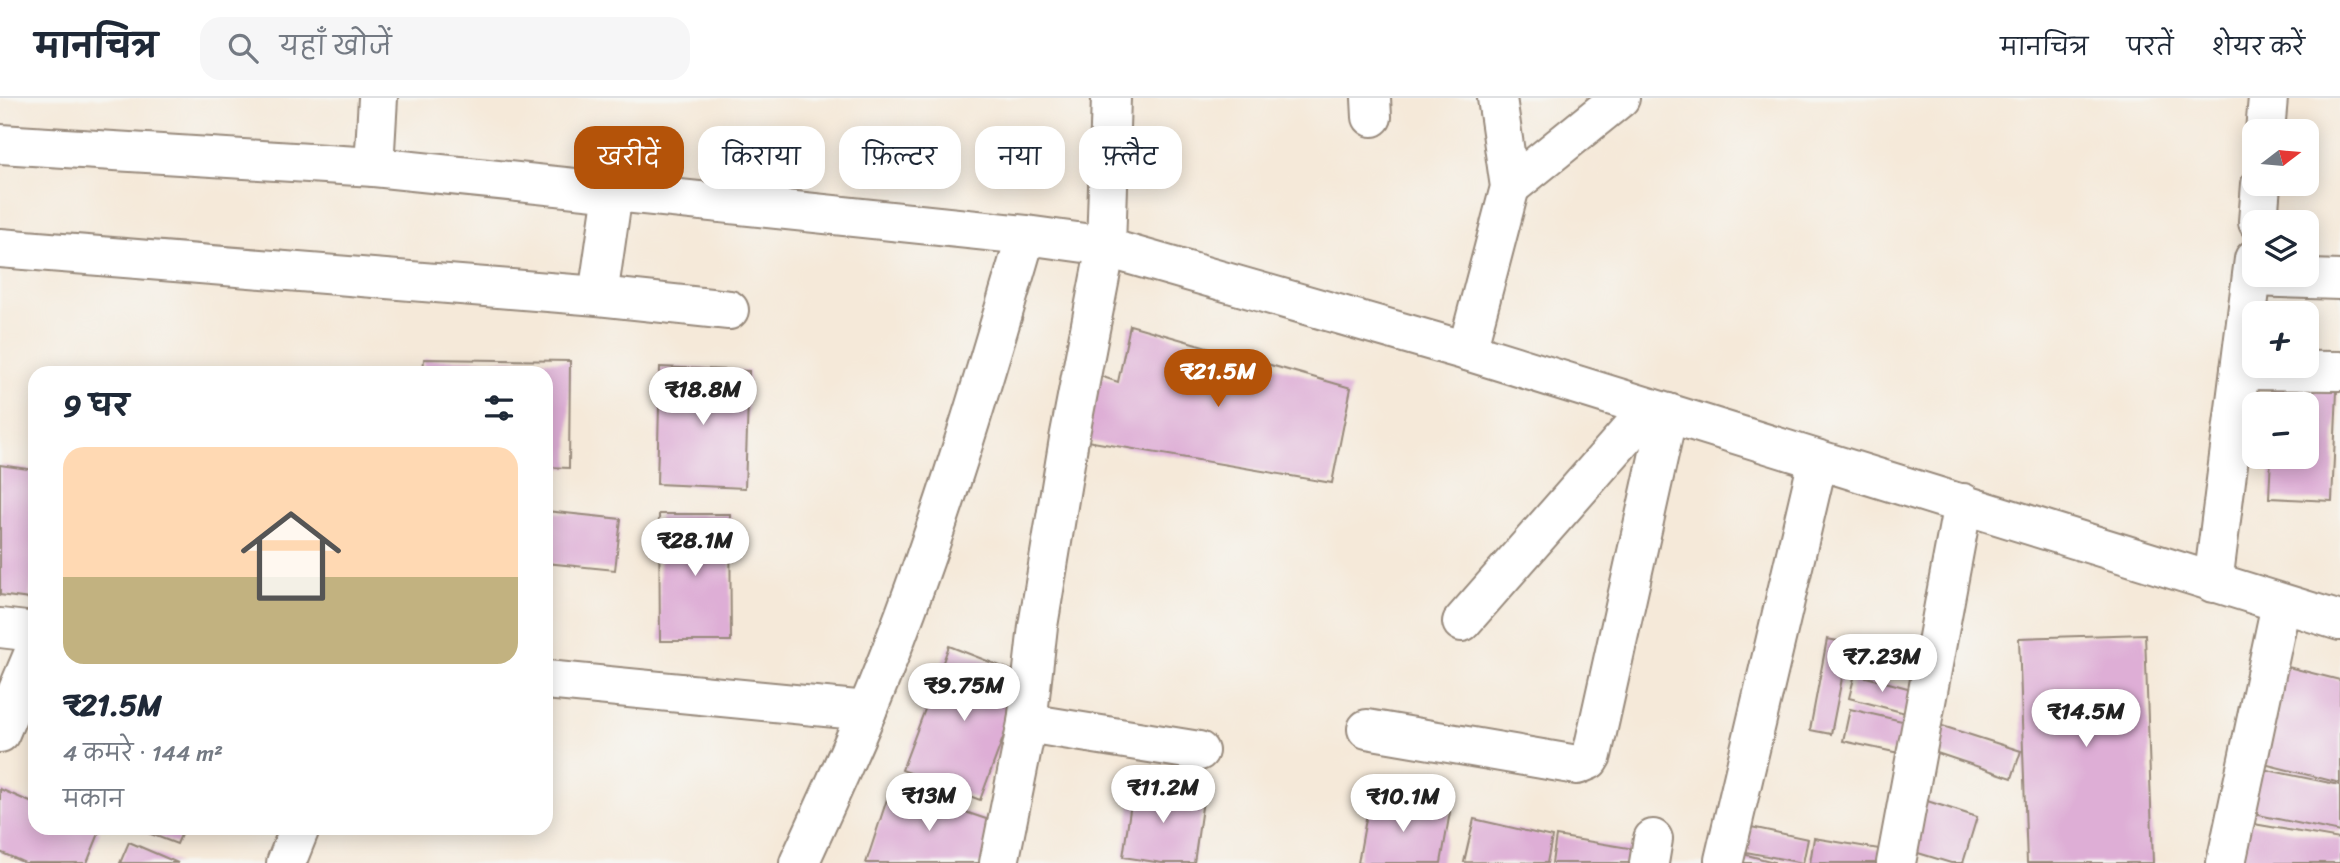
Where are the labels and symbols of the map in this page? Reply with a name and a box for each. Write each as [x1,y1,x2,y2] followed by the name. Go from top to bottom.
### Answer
[2242,119,2319,196] north arrow
[1161,350,1275,409] pin: ₹21.5M
[646,368,760,427] pin: ₹18.8M
[638,518,752,578] pin: ₹28.1M
[1825,634,1939,694] pin: ₹7.23M
[907,664,1021,723] pin: ₹9.75M
[2029,690,2143,749] pin: ₹14.5M
[1106,766,1220,825] pin: ₹11.2M
[888,774,970,833] pin: ₹13M
[1346,774,1460,834] pin: ₹10.1M

